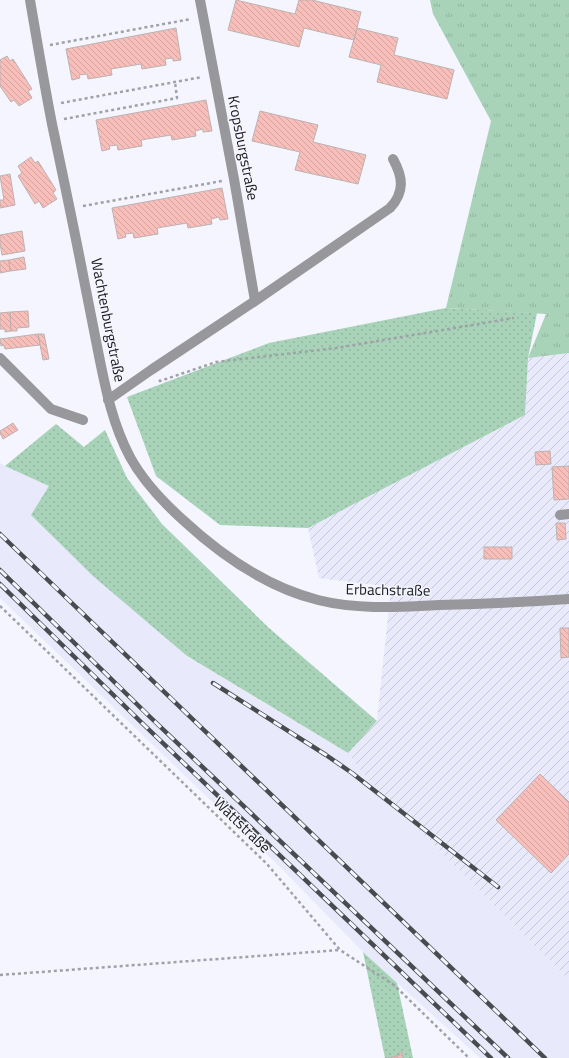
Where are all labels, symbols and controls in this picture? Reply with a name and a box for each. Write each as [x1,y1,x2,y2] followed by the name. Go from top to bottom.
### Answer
[222,94,265,202] street label: Kropsburgstraße
[85,256,132,384] street label: Wachtenburgstraße
[346,577,431,602] street label: Erbachstraße
[208,791,276,858] street label: Wattstraße

